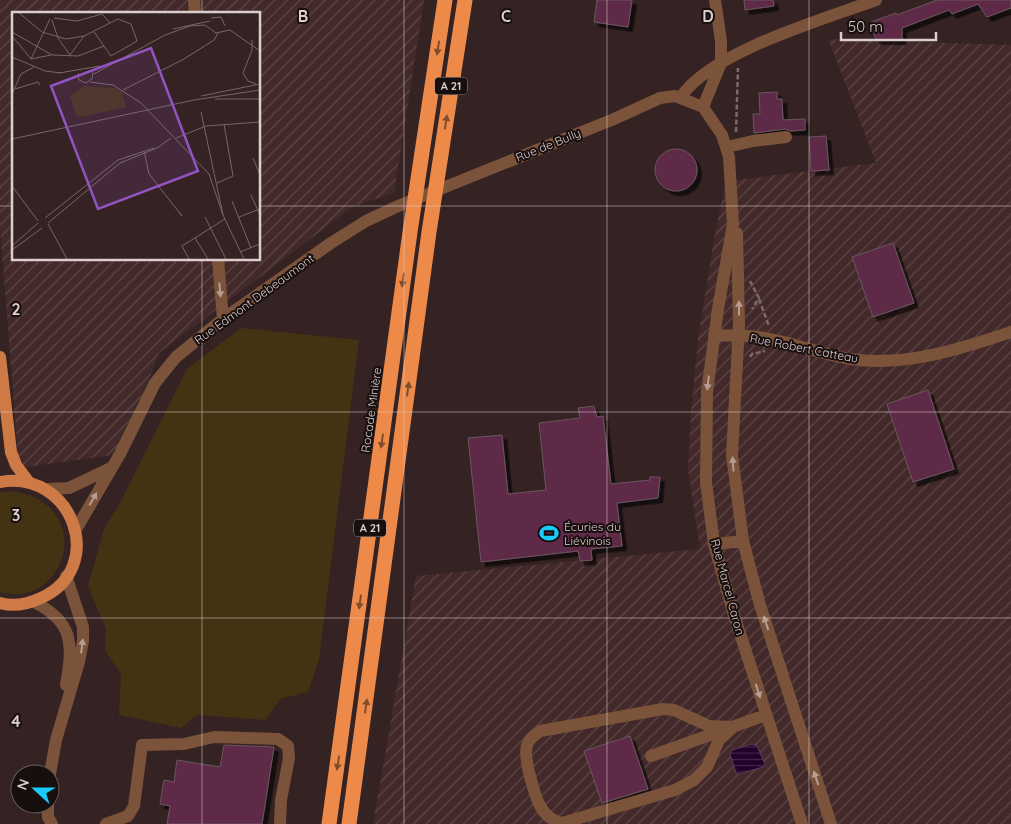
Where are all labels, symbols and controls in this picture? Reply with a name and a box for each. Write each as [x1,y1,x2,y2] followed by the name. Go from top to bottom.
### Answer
[298,6,308,26] text: B
[501,6,511,26] text: C
[702,6,714,26] text: D
[841,10,936,42] scale bar
[12,12,260,260] inset map
[848,17,883,36] text: 50 m
[433,41,441,57] one-way arrow
[435,78,467,94] road number: A 21
[442,114,450,130] one-way arrow
[513,125,583,165] street label: Rue de Bully
[191,251,317,347] street label: Rue Edmont Debeaumont
[399,272,407,288] one-way arrow
[217,282,225,298] one-way arrow
[11,299,21,319] text: 2
[735,299,743,315] one-way arrow
[749,330,859,366] street label: Rue Robert Catteau
[358,366,384,454] street label: Rocade Minière
[704,376,712,392] one-way arrow
[404,381,412,397] one-way arrow
[378,433,386,449] one-way arrow
[729,456,737,472] one-way arrow
[89,493,98,506] one-way arrow
[12,505,20,525] text: 3
[564,519,621,548] place label: Écuries du Liévinois
[354,520,386,536] road number: A 21
[538,522,560,544] sports icon: Écuries du Liévinois
[708,537,748,637] street label: Rue Marcel Caron
[356,595,364,611] one-way arrow
[761,615,769,630] one-way arrow
[78,638,86,654] one-way arrow
[755,684,763,699] one-way arrow
[362,698,370,714] one-way arrow
[11,711,21,731] text: 4
[334,756,342,772] one-way arrow
[10,764,60,814] north arrow
[811,770,819,785] one-way arrow
[13,776,33,792] text: N

